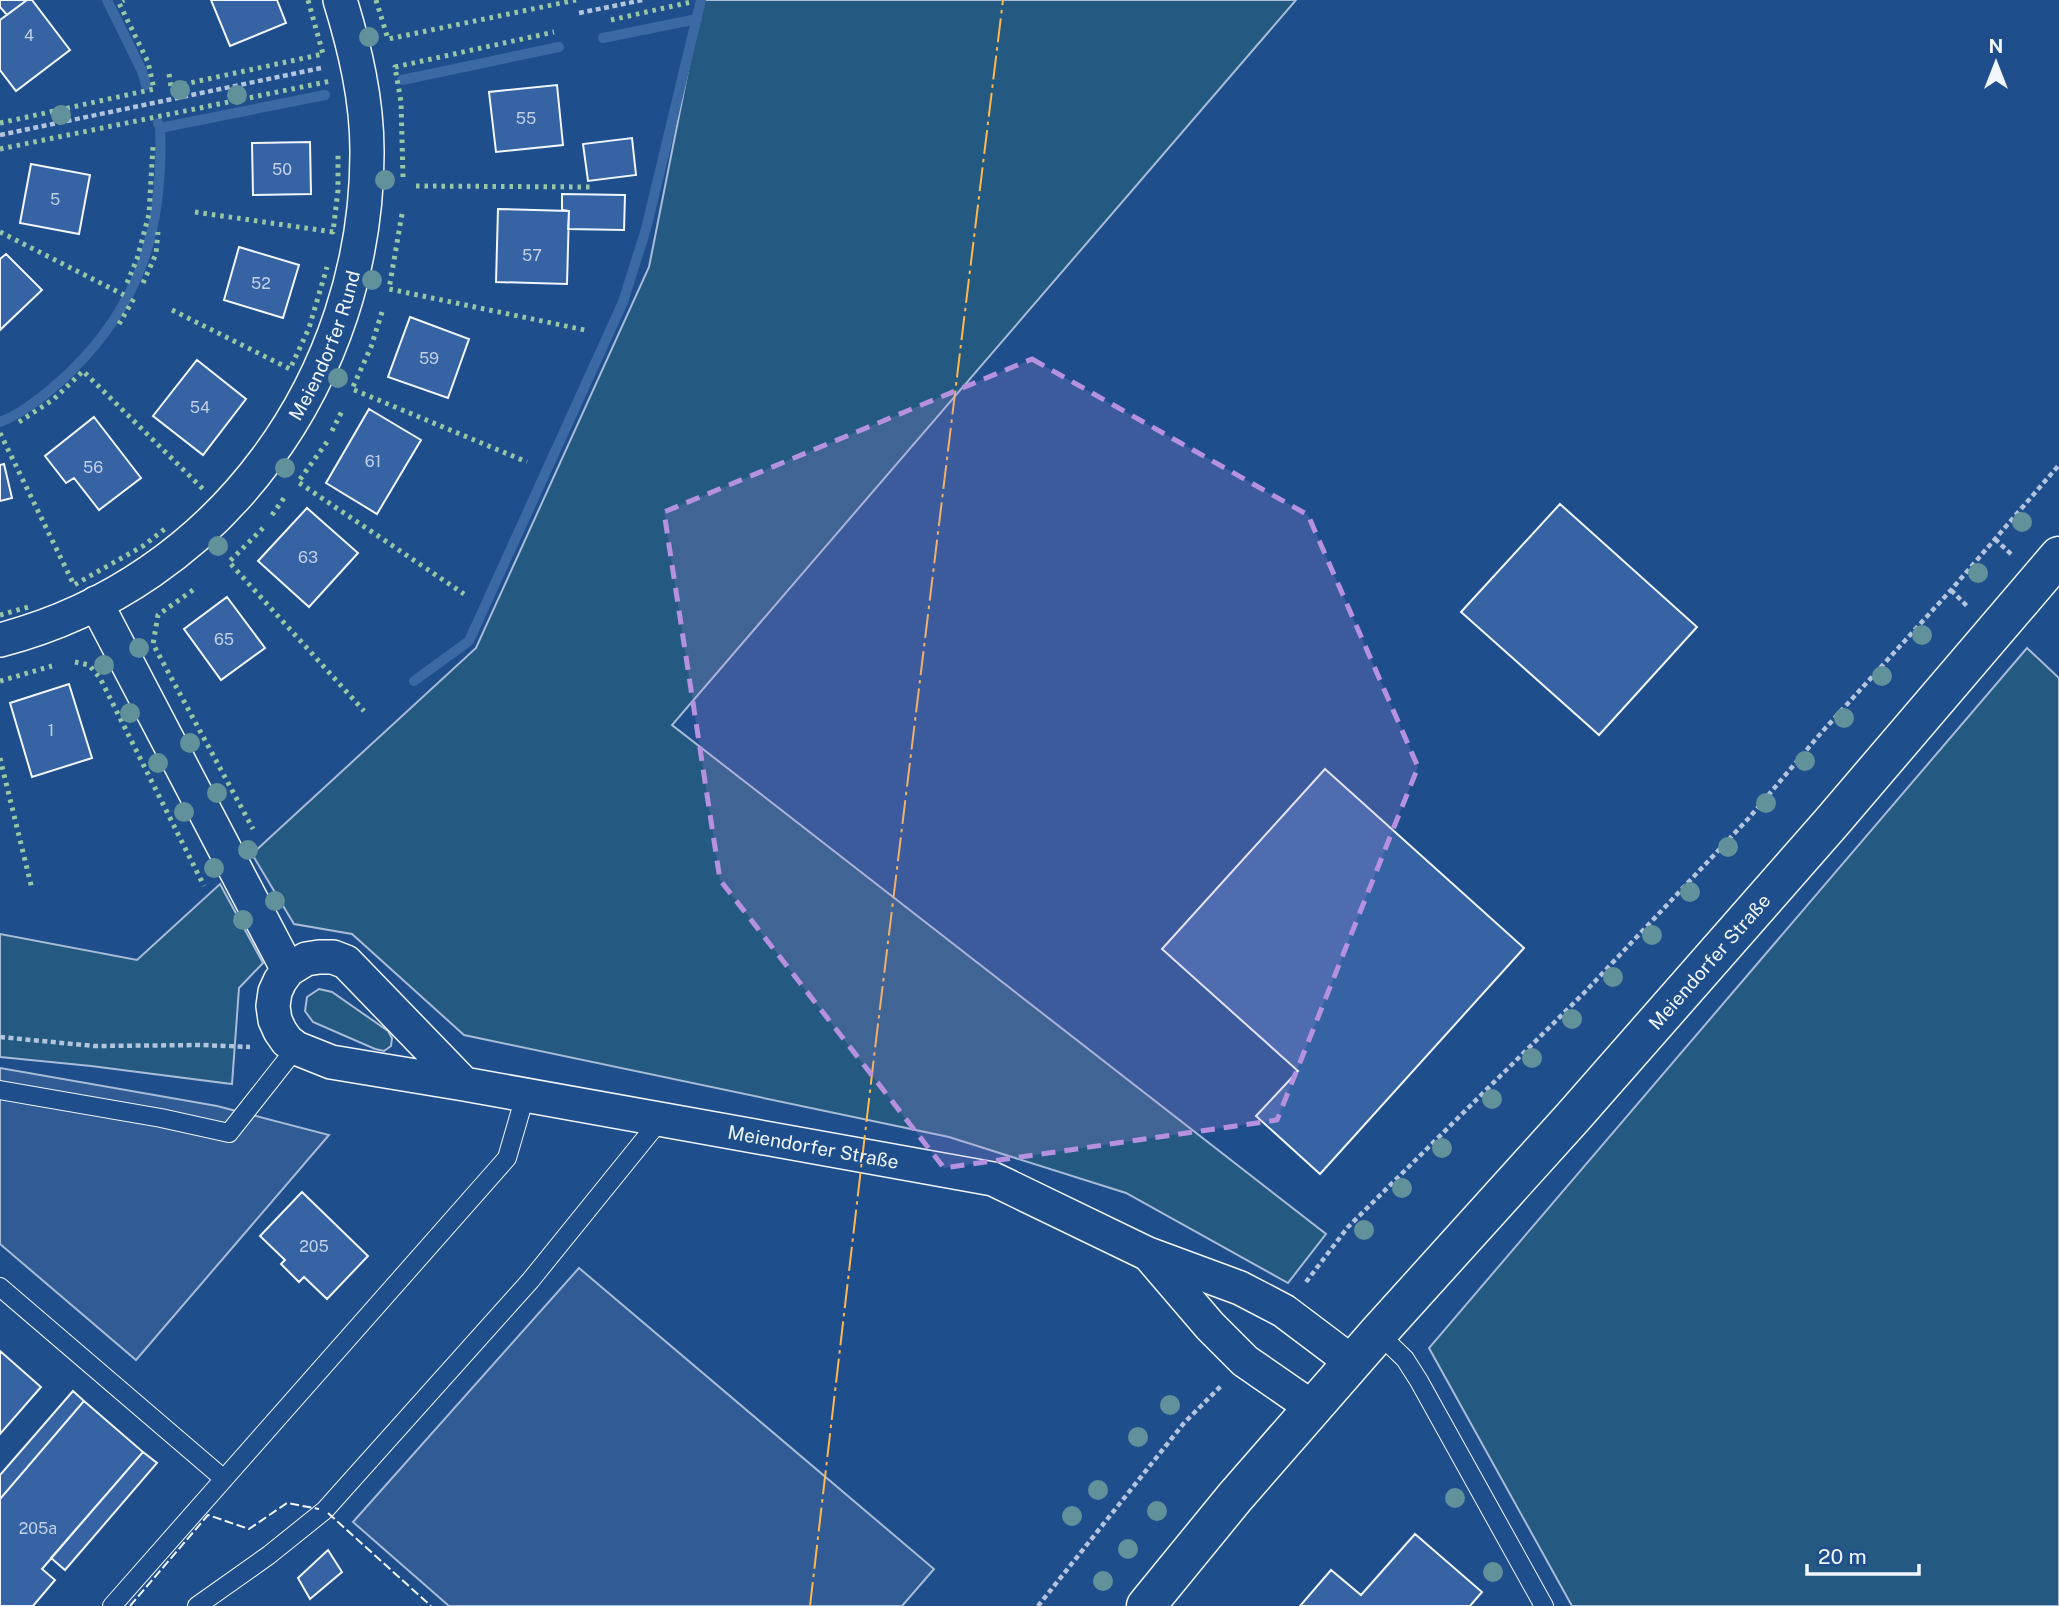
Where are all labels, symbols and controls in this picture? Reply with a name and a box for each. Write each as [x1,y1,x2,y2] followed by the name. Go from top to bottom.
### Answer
[24,26,34,45] house number: 4
[1961,28,2031,98] north arrow
[1989,35,2003,57] text: N
[516,109,536,128] house number: 55
[272,160,292,179] house number: 50
[50,190,60,209] house number: 5
[522,246,542,265] house number: 57
[284,268,364,424] street label: Meiendorfer Rund
[251,274,271,293] house number: 52
[419,349,439,368] house number: 59
[190,398,210,417] house number: 54
[365,452,381,471] house number: 61
[83,458,103,477] house number: 56
[298,548,318,567] house number: 63
[214,630,234,649] house number: 65
[48,721,54,740] house number: 1
[1644,889,1775,1034] street label: Meiendorfer Straße
[726,1121,901,1173] street label: Meiendorfer Straße
[299,1237,329,1256] house number: 205
[19,1519,57,1538] house number: 205a
[1807,1532,1919,1576] scale bar
[1818,1544,1867,1569] text: 20 m

